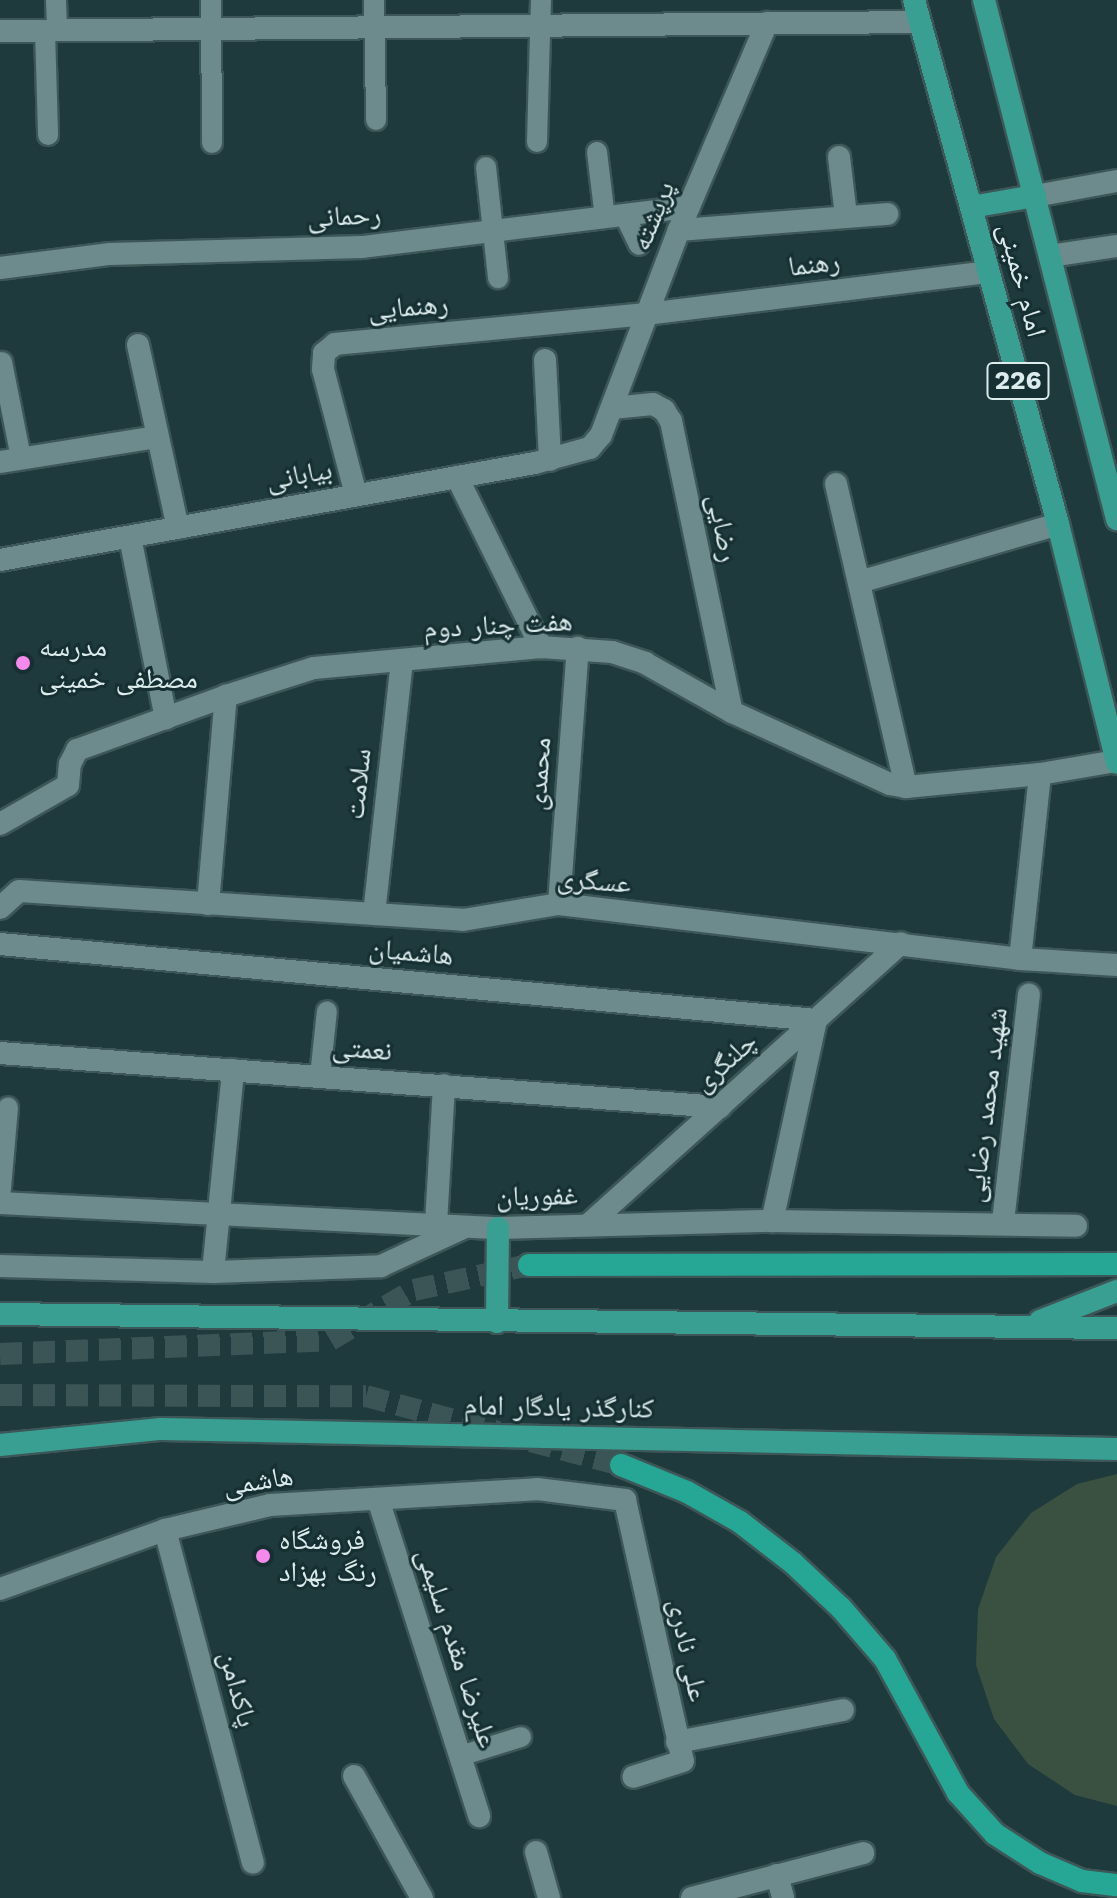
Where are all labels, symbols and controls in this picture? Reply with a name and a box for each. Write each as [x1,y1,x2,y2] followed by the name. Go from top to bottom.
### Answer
[624,176,682,256] street label: پرپشته
[306,197,382,235] street label: رحمانی
[991,219,1053,341] street label: امام خمینی
[786,244,842,284] street label: رهنما
[366,287,450,327] street label: رهنمایی
[986,359,1050,403] road number: 226
[263,453,335,497] street label: بیابانی
[700,491,746,565] street label: رضایی
[423,604,573,646] street label: هفت چنار دوم
[39,630,198,696] place label: مدرسه مصطفی خمینی
[14,654,32,672] marker: مدرسه مصطفی خمینی
[520,736,558,812] street label: محمدی
[338,747,378,821] street label: سلامت
[556,862,632,900] street label: عسگری
[367,932,455,972] street label: هاشمیان
[957,1005,1015,1205] street label: شهید محمد رضایی
[686,1025,764,1099] street label: چلنگری
[331,1030,393,1068] street label: نعمتی
[496,1178,578,1214] street label: غفوریان
[463,1389,655,1425] street label: کنارگذر یادگار امام
[221,1459,295,1503] street label: هاشمی
[279,1523,377,1589] place label: فروشگاه رنگ بهزاد
[409,1544,505,1752] street label: علیرضا مقدم سلیمی
[254,1547,272,1565] marker: فروشگاه رنگ بهزاد
[661,1596,715,1704] street label: علی نادری
[212,1647,264,1731] street label: پاکدامن

